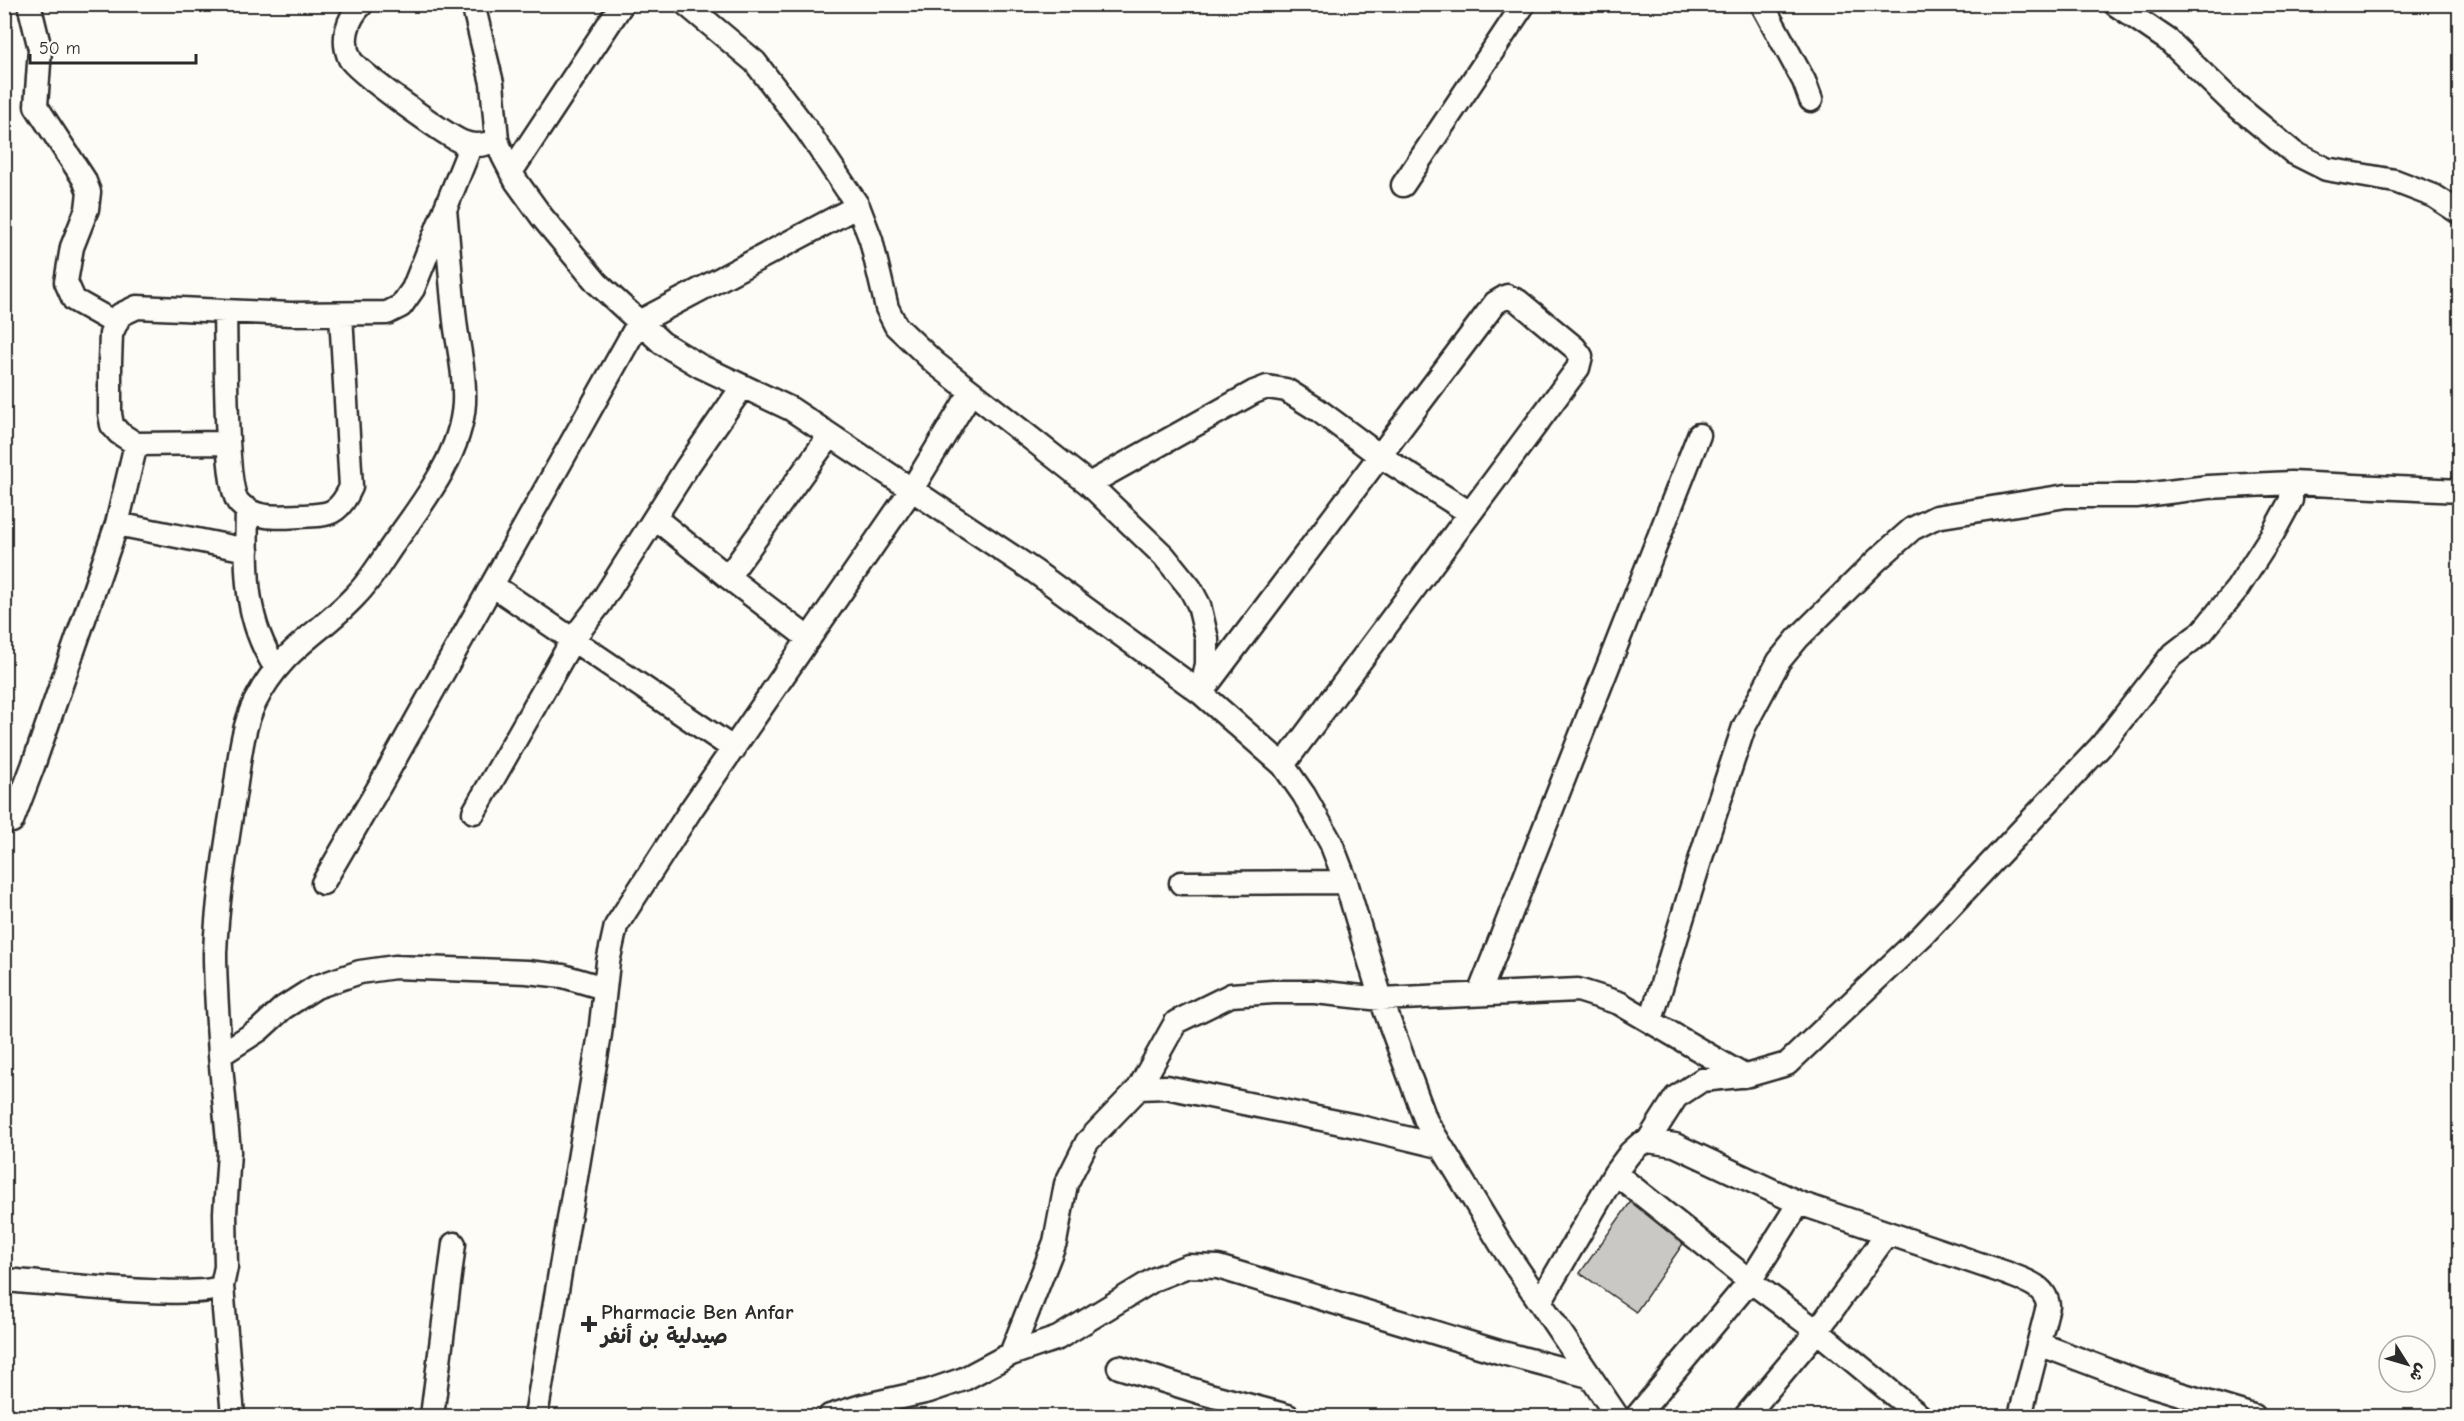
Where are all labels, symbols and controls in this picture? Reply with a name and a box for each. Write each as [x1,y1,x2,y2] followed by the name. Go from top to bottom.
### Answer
[30,27,196,65] scale bar
[39,38,81,59] text: 50 m
[599,1300,794,1349] place label: Pharmacie Ben Anfar صيدلية بن أنفر
[582,1317,596,1331] marker: Pharmacie Ben Anfar صيدلية بن أنفر
[2377,1334,2437,1394] north arrow
[2406,1360,2431,1385] text: ش

